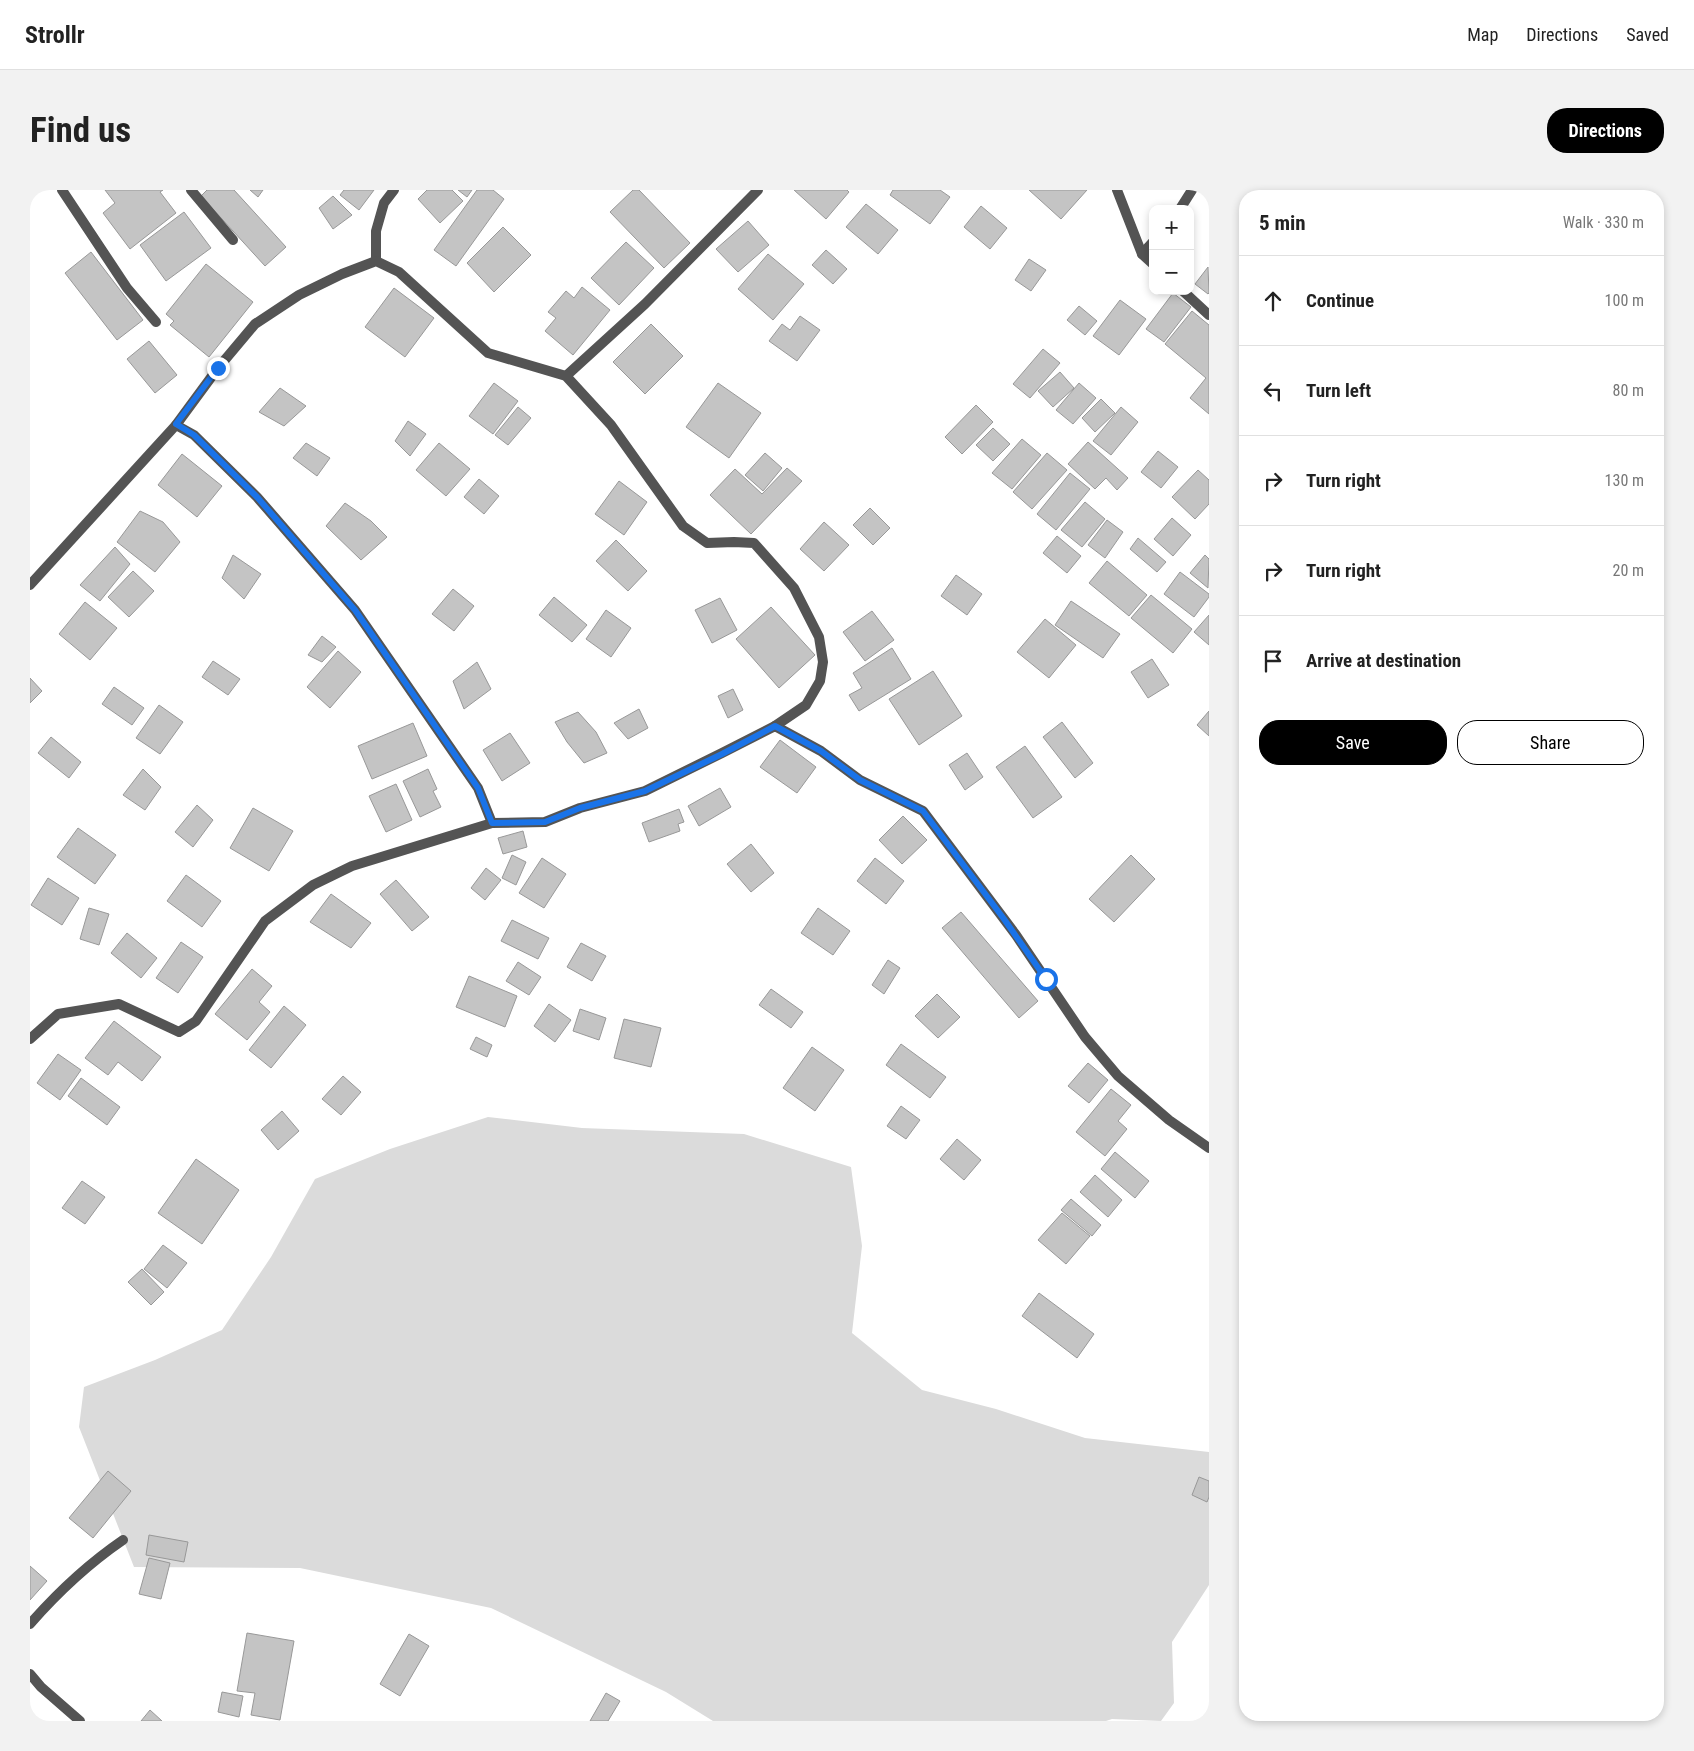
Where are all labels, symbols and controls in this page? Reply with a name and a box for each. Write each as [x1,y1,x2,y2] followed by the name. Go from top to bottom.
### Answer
[25,21,85,49] text: Strollr
[1467,24,1498,45] text: Map
[1526,24,1598,45] text: Directions
[1626,24,1669,45] text: Saved
[1547,108,1664,153] button: Directions
[30,110,131,151] text: Find us
[1149,205,1194,295] map controls
[1149,205,1194,250] button: +
[1259,211,1306,235] text: 5 min
[1563,213,1644,232] text: Walk · 330 m
[1149,250,1194,295] button: −
[1259,287,1287,315] icon: ahead
[1306,289,1374,312] text: Continue
[1605,291,1644,310] text: 100 m
[207,357,230,380] route end
[1259,377,1287,405] icon: left
[1306,379,1371,402] text: Turn left
[1612,381,1644,400] text: 80 m
[1259,467,1287,495] icon: right
[1306,469,1381,492] text: Turn right
[1605,471,1644,490] text: 130 m
[1259,557,1287,585] icon: right
[1306,559,1381,582] text: Turn right
[1612,561,1644,580] text: 20 m
[1259,647,1287,675] icon: arrive
[1306,649,1461,672] text: Arrive at destination
[1259,720,1447,765] button: Save
[1457,720,1644,765] button: Share
[1035,968,1058,991] route start

